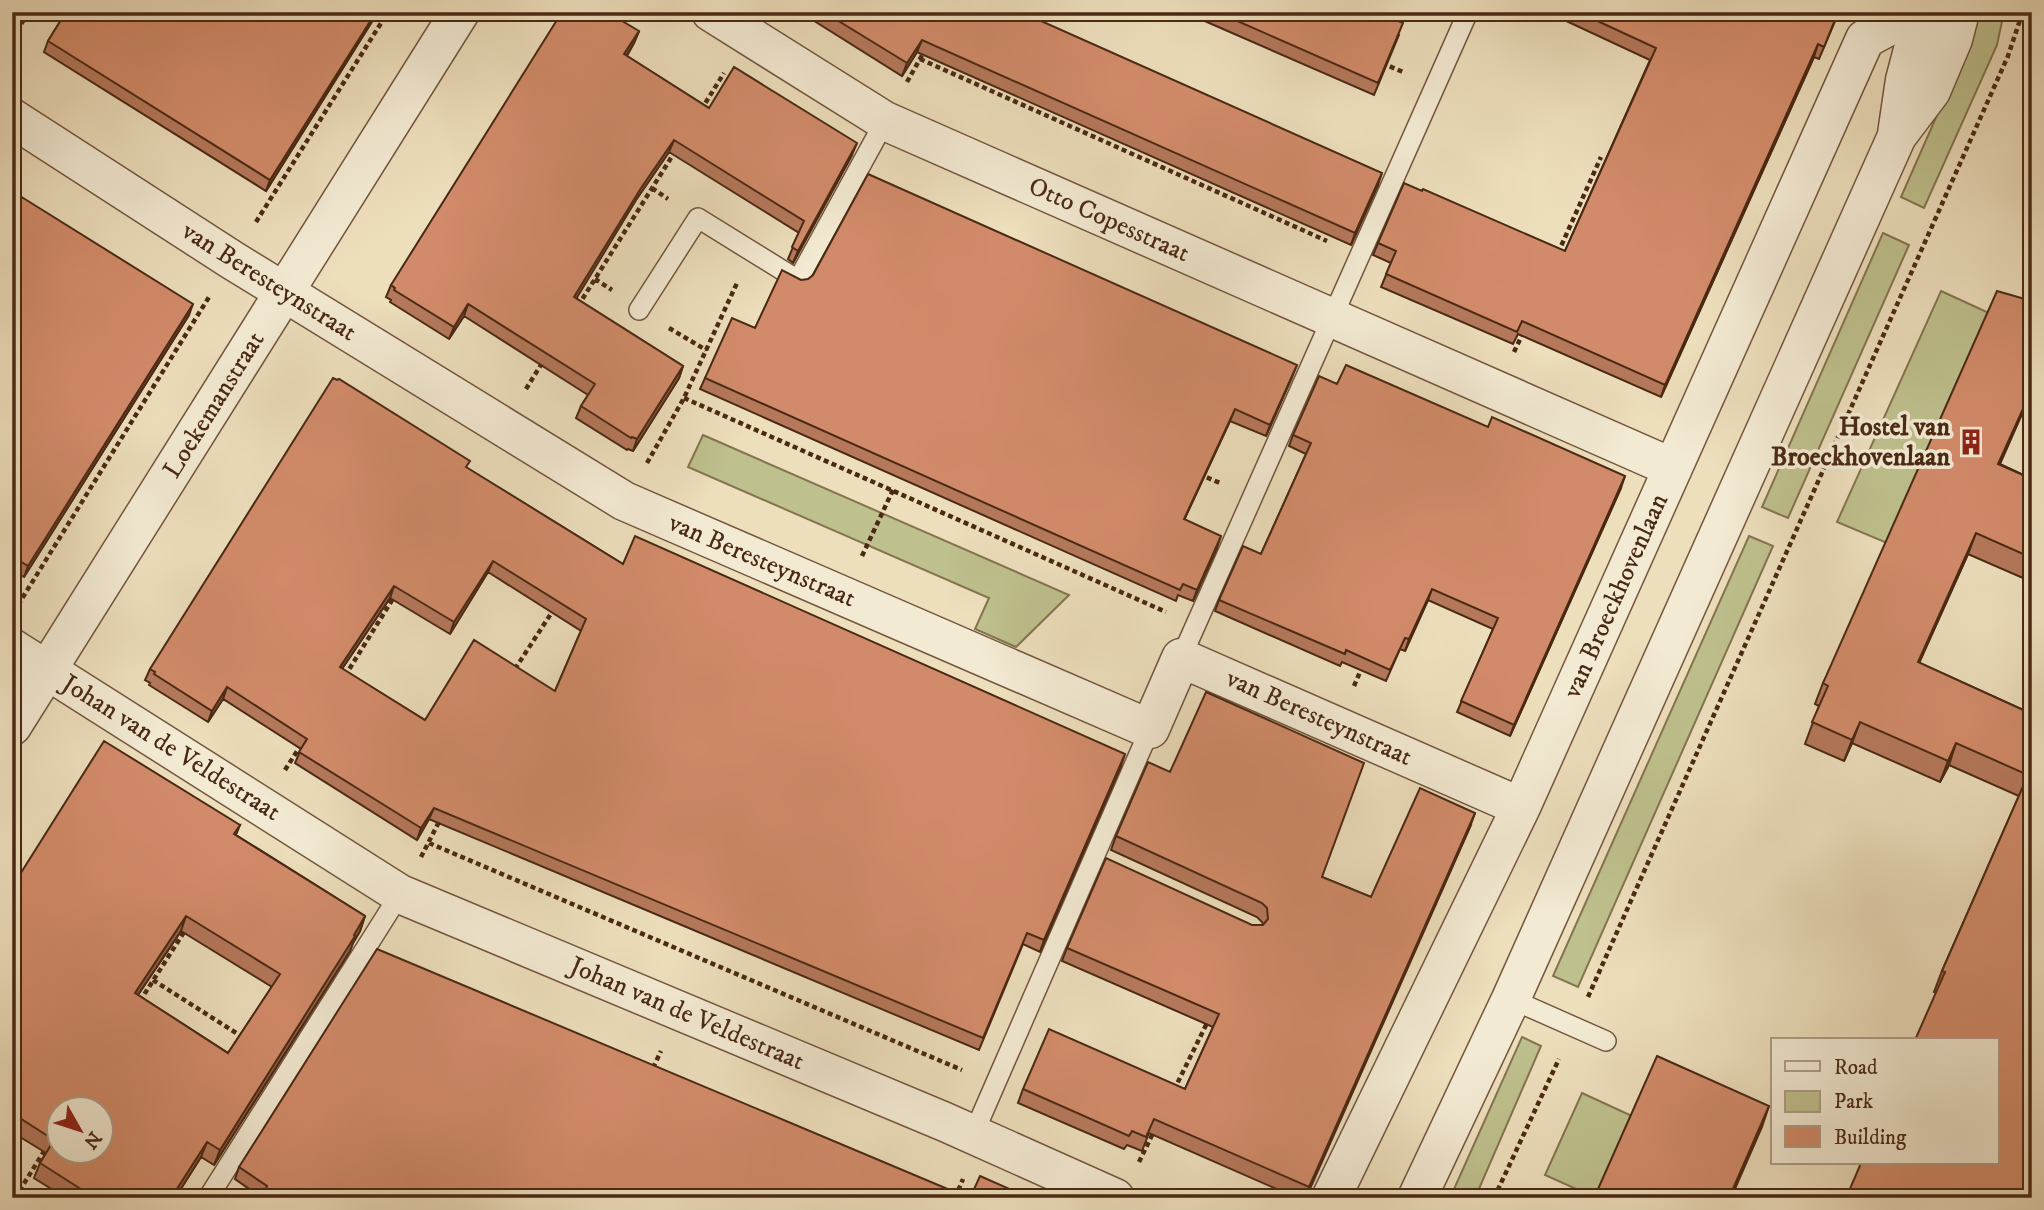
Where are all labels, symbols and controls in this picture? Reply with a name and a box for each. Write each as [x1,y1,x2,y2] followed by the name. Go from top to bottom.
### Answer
[1023,170,1195,270] street label: Otto Copesstraat
[175,214,363,349] street label: van Beresteynstraat
[156,326,272,484] street label: Loekemanstraat
[1771,411,1950,474] place label: Hostel van Broeckhovenlaan
[1956,427,1986,457] building icon: Hostel van Broeckhovenlaan
[1556,488,1676,704] street label: van Broeckhovenlaan
[663,506,861,615] street label: van Beresteynstraat
[1220,662,1417,774] street label: van Beresteynstraat
[54,666,286,829] street label: Johan van de Veldestraat
[563,949,809,1078] street label: Johan van de Veldestraat
[1771,1038,1998,1164] legend
[1834,1055,1878,1081] text: Road
[1834,1089,1874,1115] text: Park
[46,1094,116,1164] north arrow
[1834,1125,1907,1151] text: Building
[78,1126,106,1153] text: N

